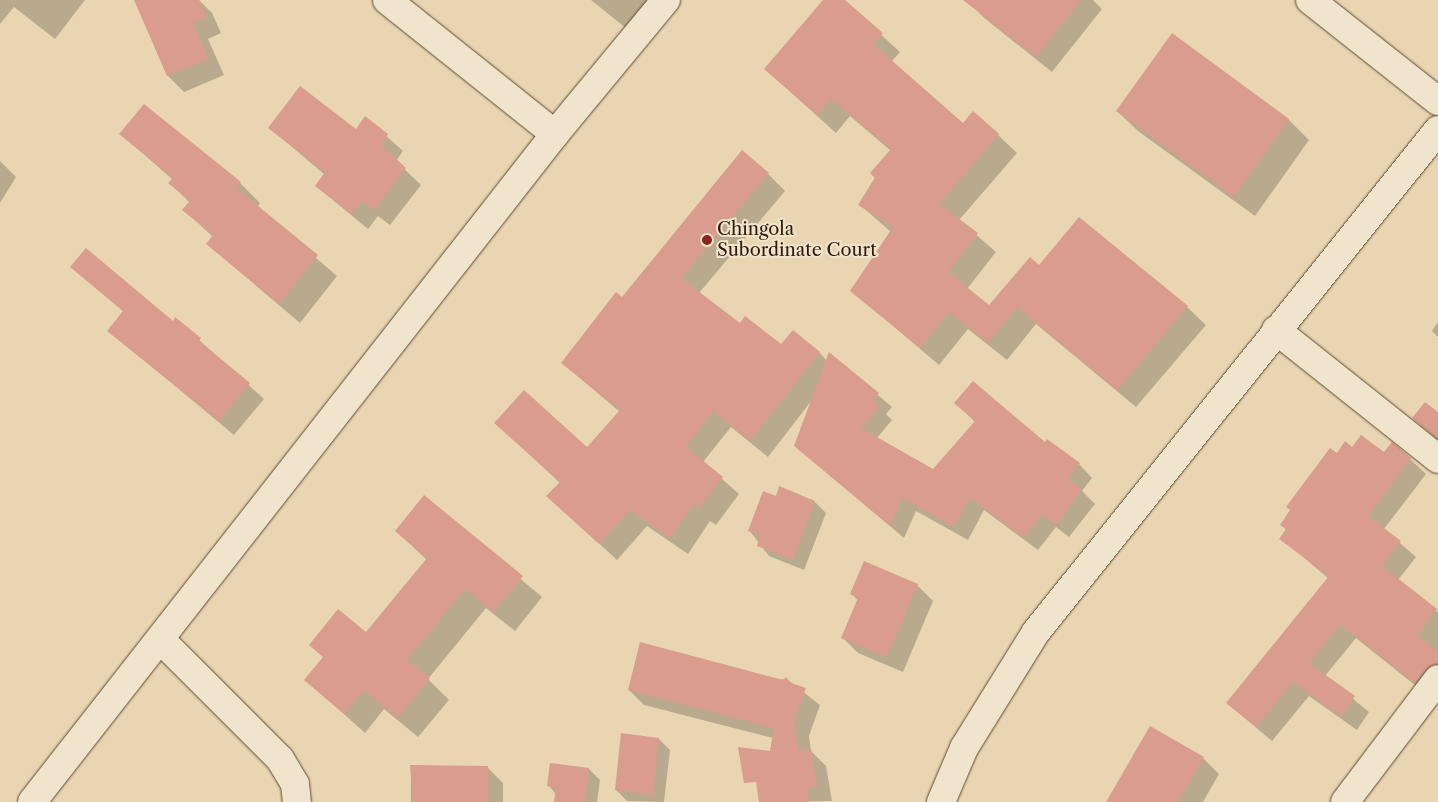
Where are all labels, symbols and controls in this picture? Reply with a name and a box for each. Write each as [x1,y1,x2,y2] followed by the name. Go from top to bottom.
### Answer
[717,219,876,262] place label: Chingola Subordinate Court
[701,234,713,246] marker: Chingola Subordinate Court

